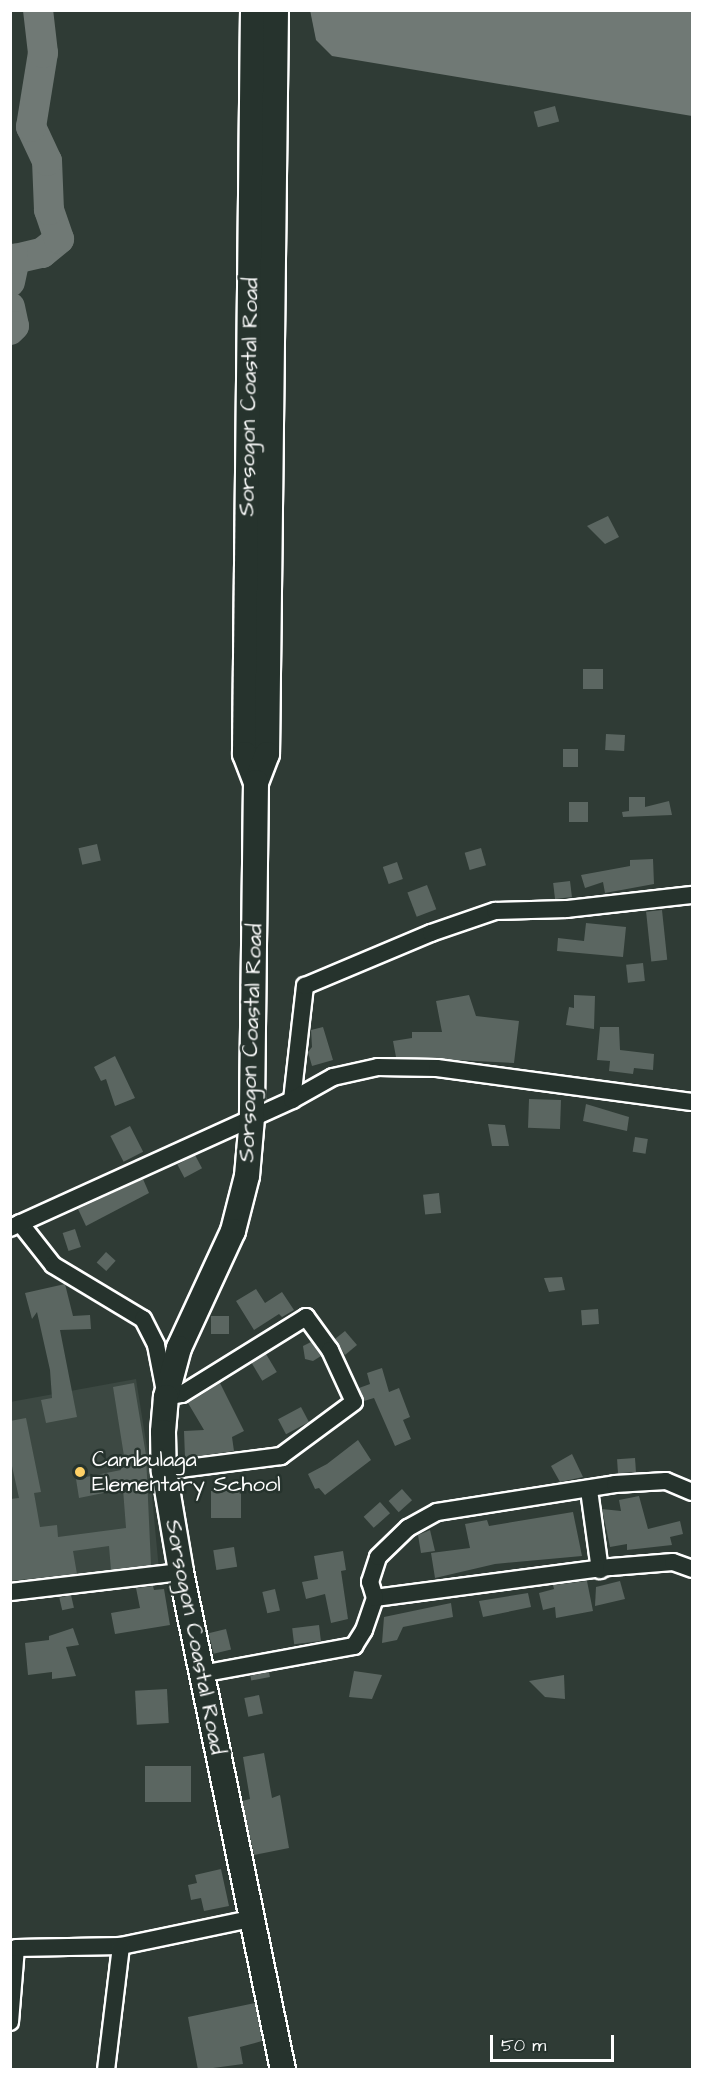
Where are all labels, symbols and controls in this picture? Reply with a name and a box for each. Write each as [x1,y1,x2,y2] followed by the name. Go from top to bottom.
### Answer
[234,277,264,517] street label: Sorsogon Coastal Road
[234,923,268,1163] street label: Sorsogon Coastal Road
[92,1446,281,1498] place label: Cambulaga Elementary School
[73,1465,87,1479] marker: Cambulaga Elementary School
[159,1517,231,1757] street label: Sorsogon Coastal Road
[493,2023,618,2061] scale bar
[501,2033,546,2058] text: 50 m

